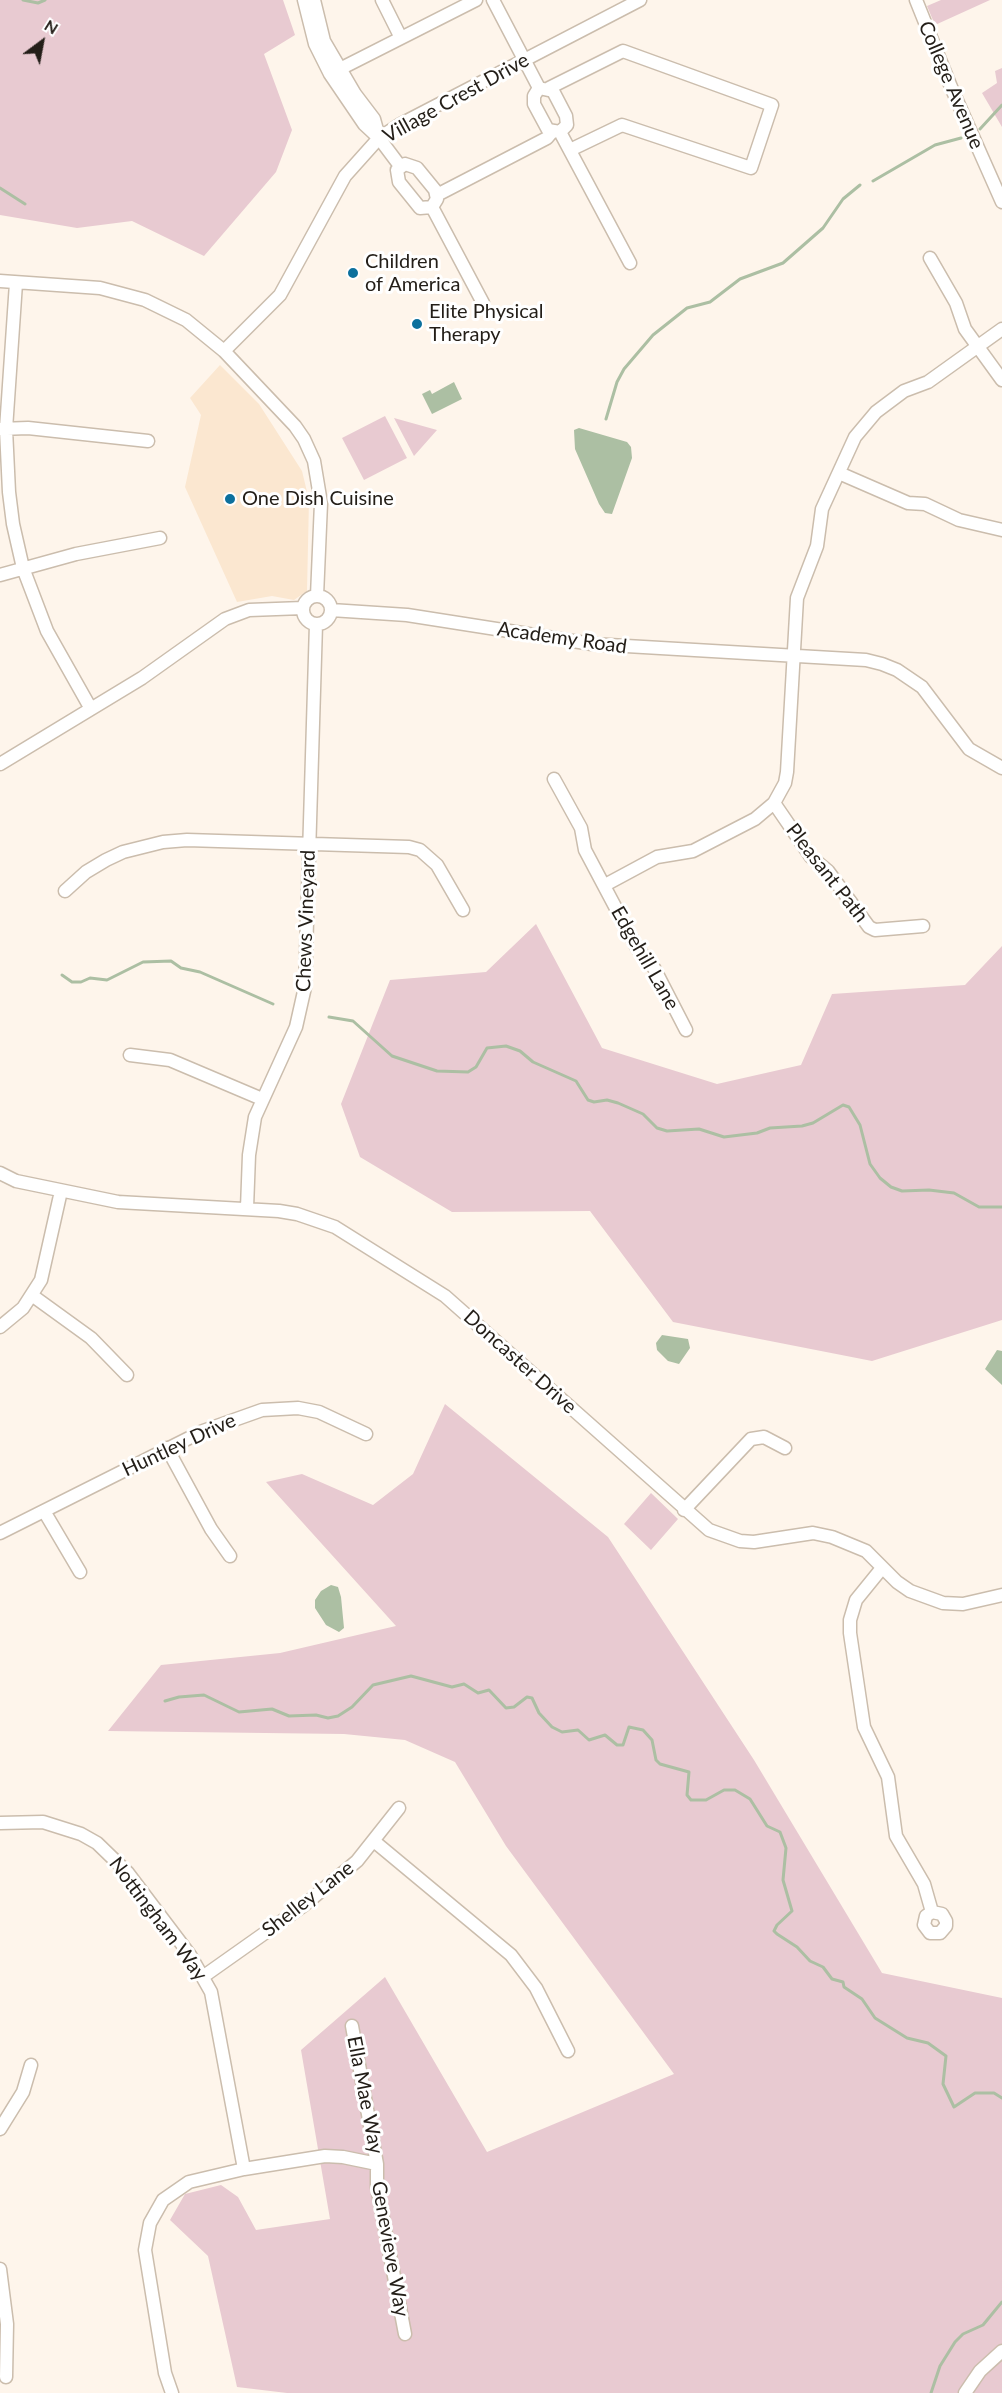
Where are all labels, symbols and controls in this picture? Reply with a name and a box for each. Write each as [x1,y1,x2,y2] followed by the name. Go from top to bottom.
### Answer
[12,12,72,72] north arrow
[42,15,62,38] text: N
[913,17,989,153] street label: College Avenue
[379,48,533,148] street label: Village Crest Drive
[365,250,460,297] place label: Children of America
[346,266,360,280] marker: Children of America
[429,300,543,347] place label: Elite Physical Therapy
[410,317,424,331] marker: Elite Physical Therapy
[242,487,394,511] place label: One Dish Cuisine
[223,492,237,506] marker: One Dish Cuisine
[496,617,628,659] street label: Academy Road
[781,819,873,927] street label: Pleasant Path
[292,849,320,993] street label: Chews Vineyard
[606,902,684,1014] street label: Edgehill Lane
[459,1305,581,1419] street label: Doncaster Drive
[118,1408,240,1482] street label: Huntley Drive
[104,1852,212,1986] street label: Nottingham Way
[257,1856,359,1942] street label: Shelley Lane
[342,2034,388,2156] street label: Ella Mae Way
[366,2179,414,2319] street label: Genevieve Way

